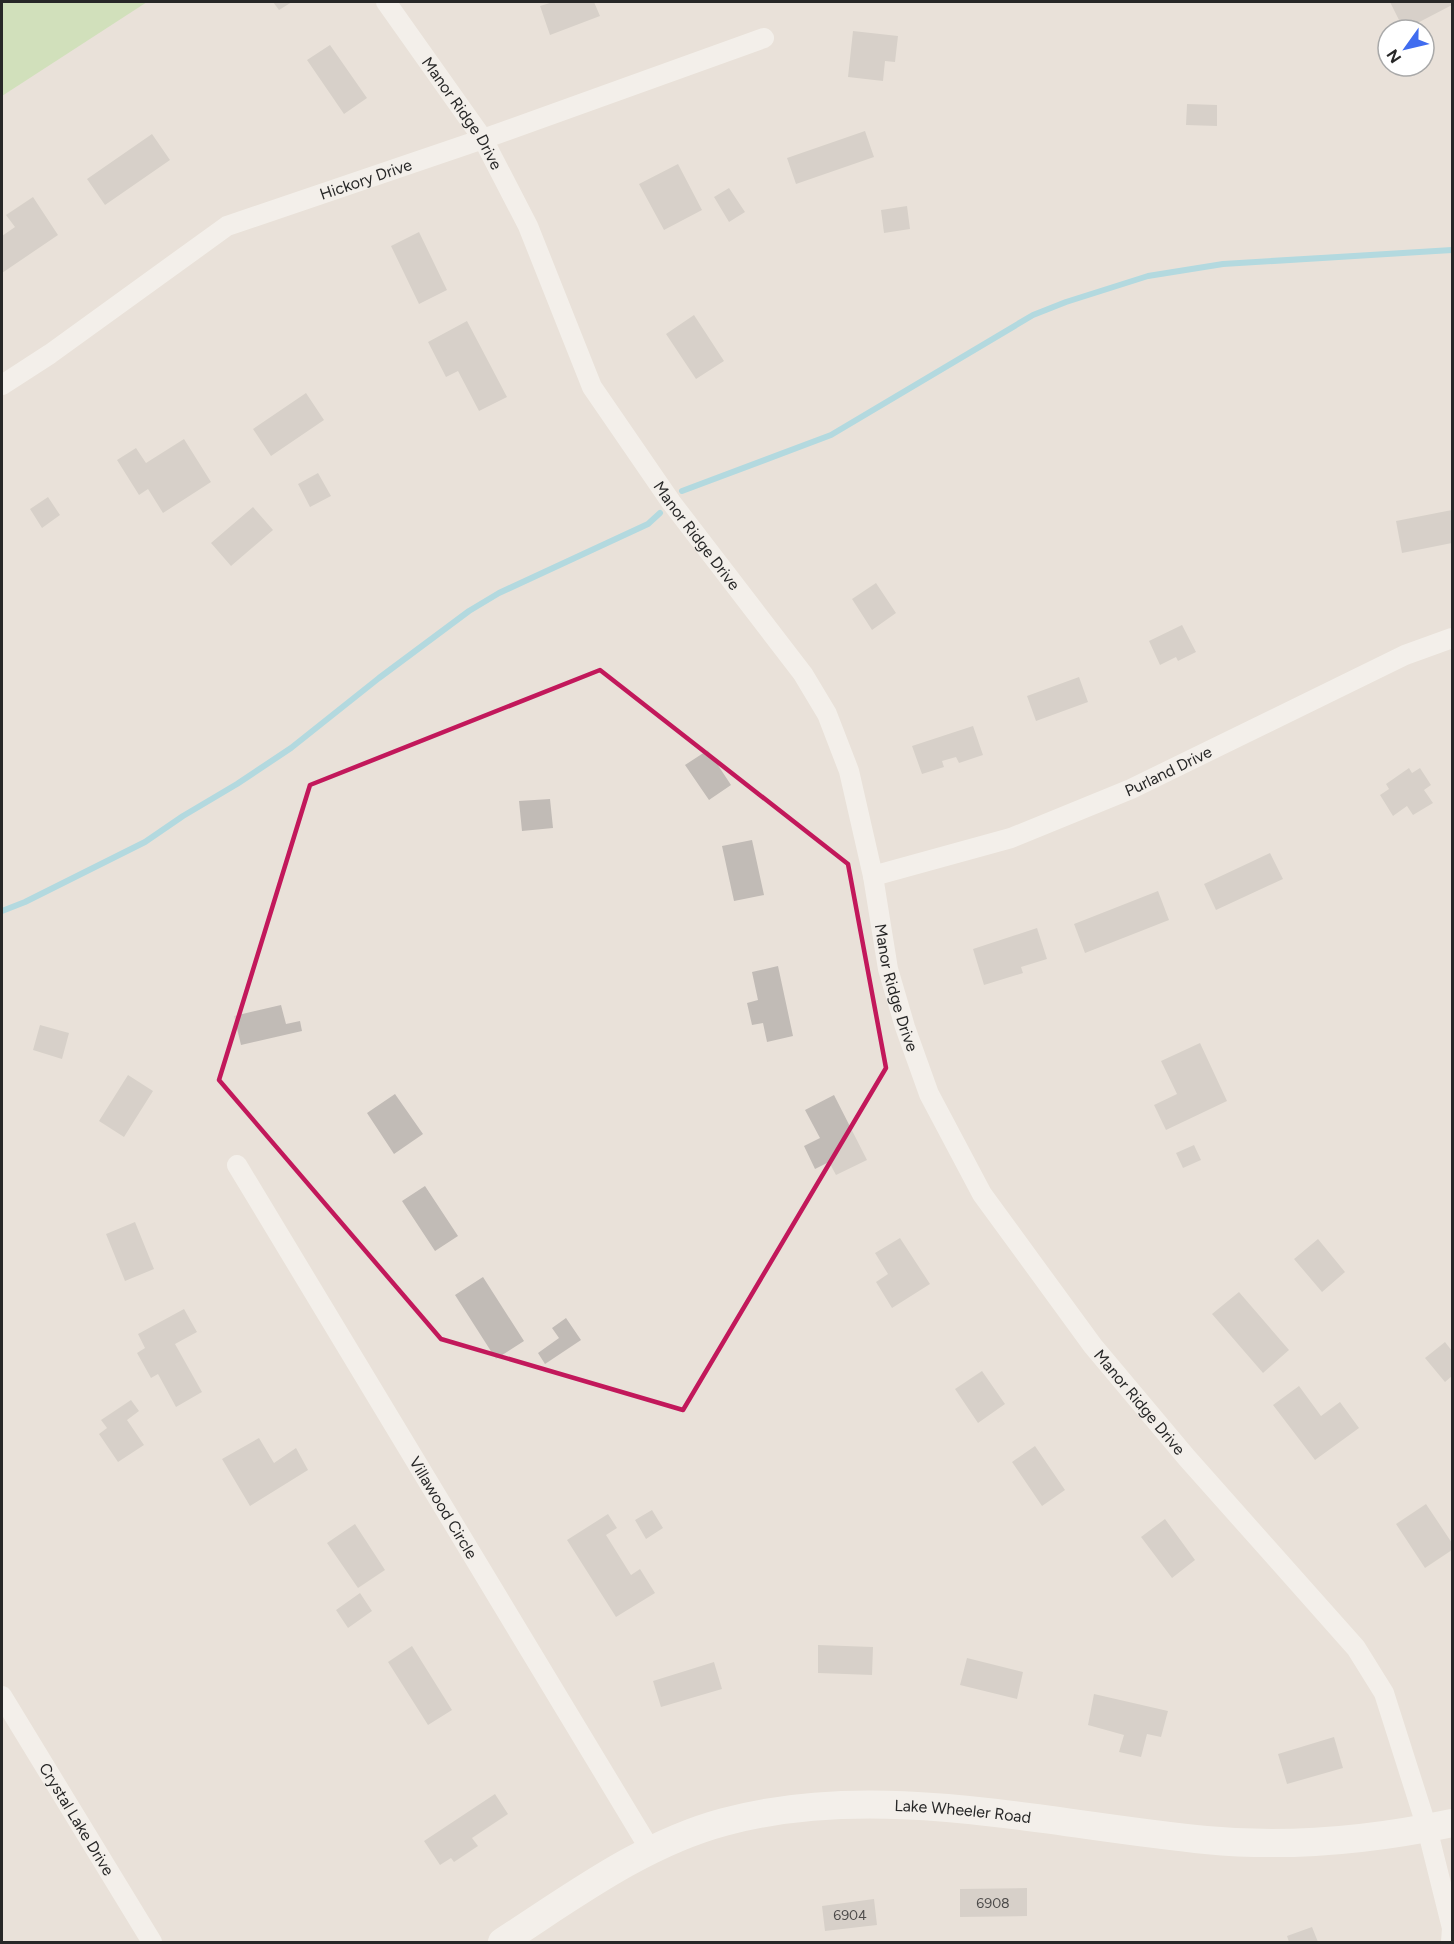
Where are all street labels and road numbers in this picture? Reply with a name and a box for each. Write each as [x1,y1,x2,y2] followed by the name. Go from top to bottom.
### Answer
[418,53,507,173] street label: Manor Ridge Drive
[317,154,414,203] street label: Hickory Drive
[650,477,745,594] street label: Manor Ridge Drive
[1122,741,1215,800] street label: Purland Drive
[871,922,923,1054] street label: Manor Ridge Drive
[1090,1345,1190,1459] street label: Manor Ridge Drive
[406,1453,482,1562] street label: Villawood Circle
[35,1759,119,1879] street label: Crystal Lake Drive
[894,1795,1032,1827] street label: Lake Wheeler Road

